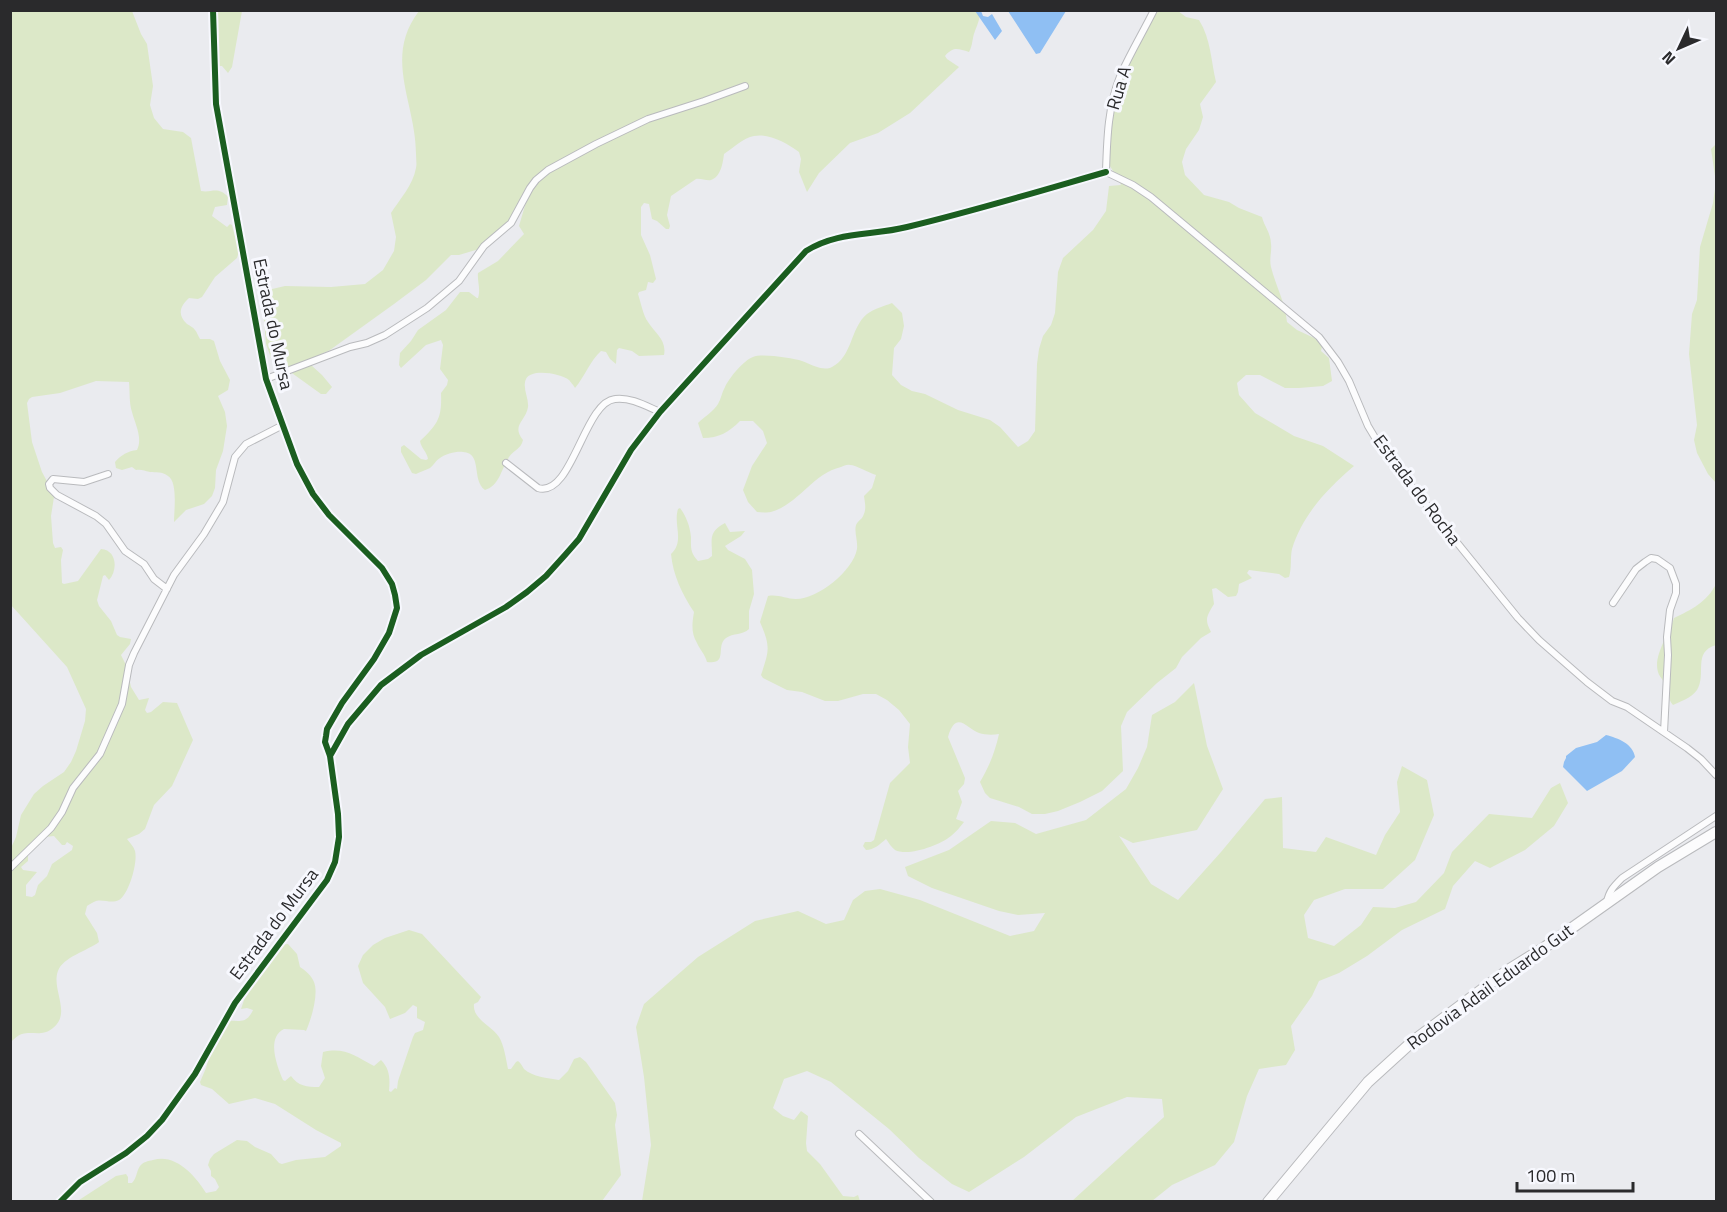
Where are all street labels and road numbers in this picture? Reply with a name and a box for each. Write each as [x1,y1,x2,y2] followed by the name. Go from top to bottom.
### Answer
[1099,62,1138,113] street label: Rua A
[246,256,301,392] street label: Estrada do Mursa
[1367,429,1468,551] street label: Estrada do Rocha
[223,862,325,985] street label: Estrada do Mursa
[1401,917,1579,1056] street label: Rodovia Adail Eduardo Gut

